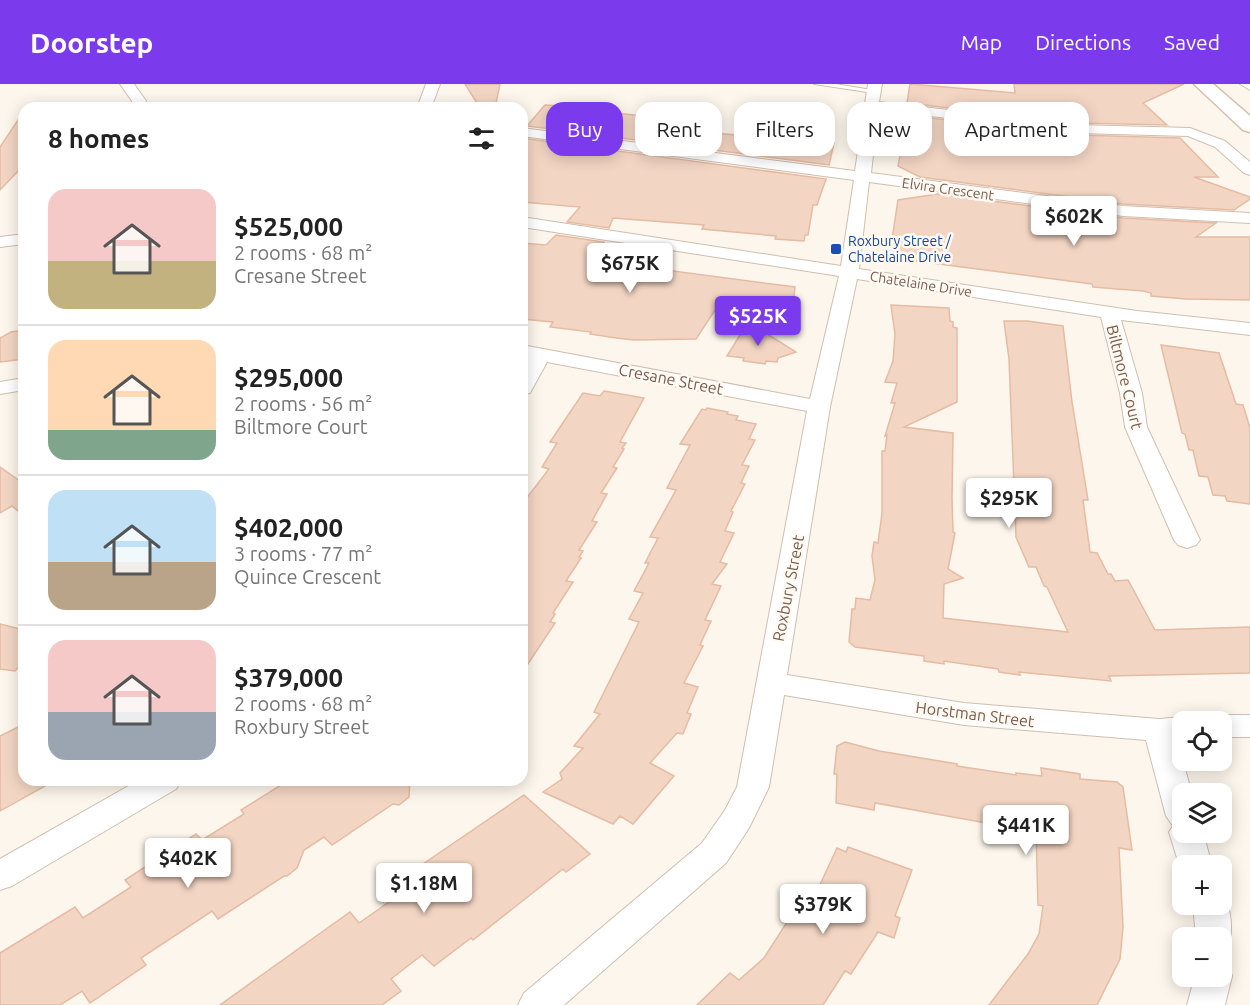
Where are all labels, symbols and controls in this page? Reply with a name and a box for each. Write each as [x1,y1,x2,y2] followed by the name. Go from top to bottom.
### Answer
[30,27,153,58] text: Doorstep
[961,30,1002,54] text: Map
[1035,30,1131,54] text: Directions
[1164,30,1220,54] text: Saved
[546,102,623,156] chip: Buy
[635,102,722,156] chip: Rent
[734,102,835,156] chip: Filters
[847,102,932,156] chip: New
[944,102,1089,156] chip: Apartment
[465,122,498,155] icon: filters
[48,124,149,153] text: 8 homes
[901,175,996,203] street label: Elvira Crescent
[1032,196,1116,247] pin: $602K
[1045,204,1103,227] text: $602K
[234,212,343,241] text: $525,000
[96,213,168,285] icon: home
[848,233,952,265] place label: Roxbury Street / Chatelaine Drive
[234,241,372,264] text: 2 rooms · 68 m²
[829,242,843,256] marker: Roxbury Street / Chatelaine Drive
[588,243,672,294] pin: $675K
[601,251,659,274] text: $675K
[234,264,367,287] text: Cresane Street
[869,268,973,300] street label: Chatelaine Drive
[716,296,800,347] pin: $525K
[729,304,787,327] text: $525K
[1103,323,1147,432] street label: Biltmore Court
[617,360,726,398] street label: Cresane Street
[234,363,343,392] text: $295,000
[96,364,168,436] icon: home
[234,392,372,415] text: 2 rooms · 56 m²
[234,415,368,438] text: Biltmore Court
[967,478,1051,529] pin: $295K
[980,486,1038,509] text: $295K
[234,513,343,542] text: $402,000
[96,514,168,586] icon: home
[769,532,807,643] street label: Roxbury Street
[234,542,372,565] text: 3 rooms · 77 m²
[234,565,381,588] text: Quince Crescent
[234,663,343,692] text: $379,000
[96,664,168,736] icon: home
[234,692,372,715] text: 2 rooms · 68 m²
[915,698,1036,730] street label: Horstman Street
[1172,711,1232,987] map controls
[1172,711,1232,771] button: locate
[234,715,369,738] text: Roxbury Street
[1172,783,1232,843] button: layers
[984,805,1068,856] pin: $441K
[997,813,1055,836] text: $441K
[146,838,230,889] pin: $402K
[159,846,217,869] text: $402K
[1172,855,1232,915] button: +
[375,863,473,914] pin: $1.18M
[390,871,458,894] text: $1.18M
[781,884,865,935] pin: $379K
[794,892,852,915] text: $379K
[1172,927,1232,987] button: −

